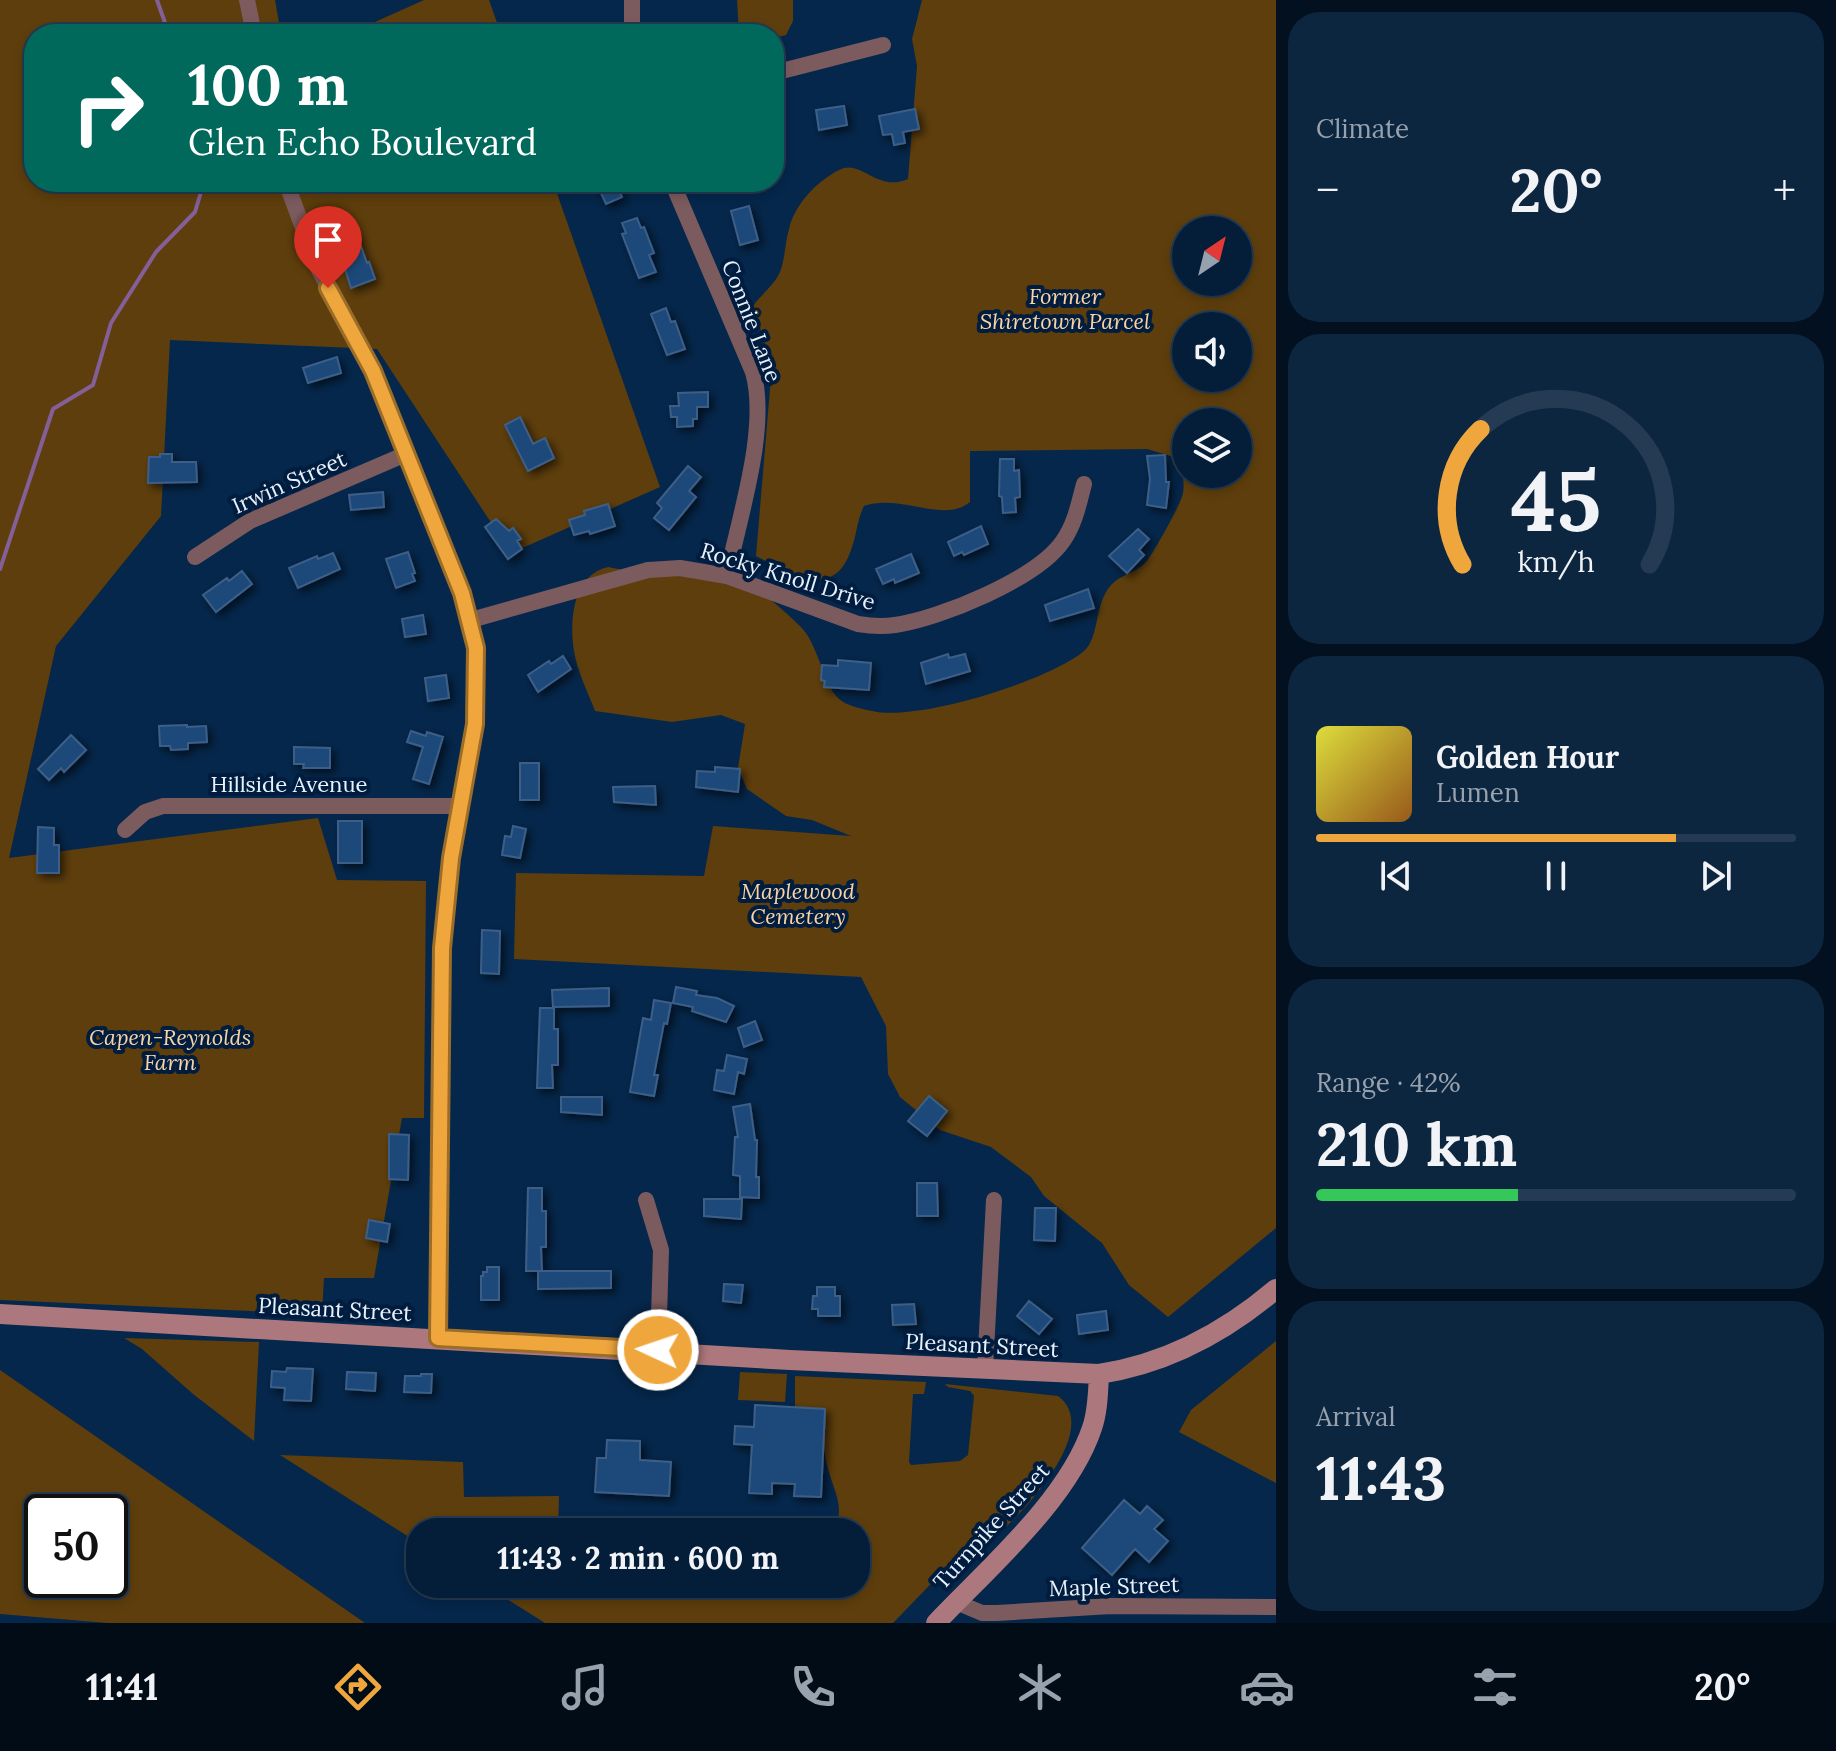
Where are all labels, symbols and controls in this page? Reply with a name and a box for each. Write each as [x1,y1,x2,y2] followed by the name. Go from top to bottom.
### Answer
[188,49,348,120] text: 100 m
[56,56,160,160] icon: right
[1316,112,1409,145] text: Climate
[188,119,537,165] text: Glen Echo Boulevard
[1509,152,1603,228] text: 20°
[1316,162,1339,218] text: −
[1773,162,1796,218] text: +
[294,206,362,288] pin
[1172,216,1252,296] north arrow
[1172,216,1252,488] map controls
[306,218,350,262] icon: arrive
[716,256,788,386] street label: Connie Lane
[980,282,1150,335] park label: Former Shiretown Parcel
[1172,312,1252,392] button: sound
[1172,408,1252,488] button: layers
[227,444,351,520] street label: Irwin Street
[1511,447,1601,554] text: 45
[697,536,879,616] street label: Rocky Knoll Drive
[1517,543,1595,580] text: km/h
[1436,738,1619,776] text: Golden Hour
[210,770,368,798] street label: Hillside Avenue
[1436,776,1520,809] text: Lumen
[1374,854,1418,898] icon: previous
[1534,854,1578,898] icon: pause
[1694,854,1738,898] icon: next
[741,877,856,930] park label: Maplewood Cemetery
[89,1023,251,1076] park label: Capen-Reynolds Farm
[1316,1066,1461,1099] text: Range · 42%
[1316,1106,1517,1182] text: 210 km
[257,1291,413,1327] street label: Pleasant Street
[616,1308,700,1392] position arrow
[904,1327,1060,1363] street label: Pleasant Street
[1316,1400,1395,1433] text: Arrival
[1316,1440,1446,1516] text: 11:43
[927,1457,1056,1595] street label: Turnpike Street
[24,1494,128,1598] speed limit sign: 50
[497,1539,779,1577] text: 11:43 · 2 min · 600 m
[1048,1570,1180,1602] street label: Maple Street
[330,1659,386,1715] icon: directions
[557,1659,613,1715] icon: music
[785,1659,841,1715] icon: phone
[1012,1659,1068,1715] icon: climate
[1239,1659,1295,1715] icon: car
[1467,1659,1523,1715] icon: filters
[86,1664,158,1710] text: 11:41
[1694,1664,1750,1710] text: 20°

